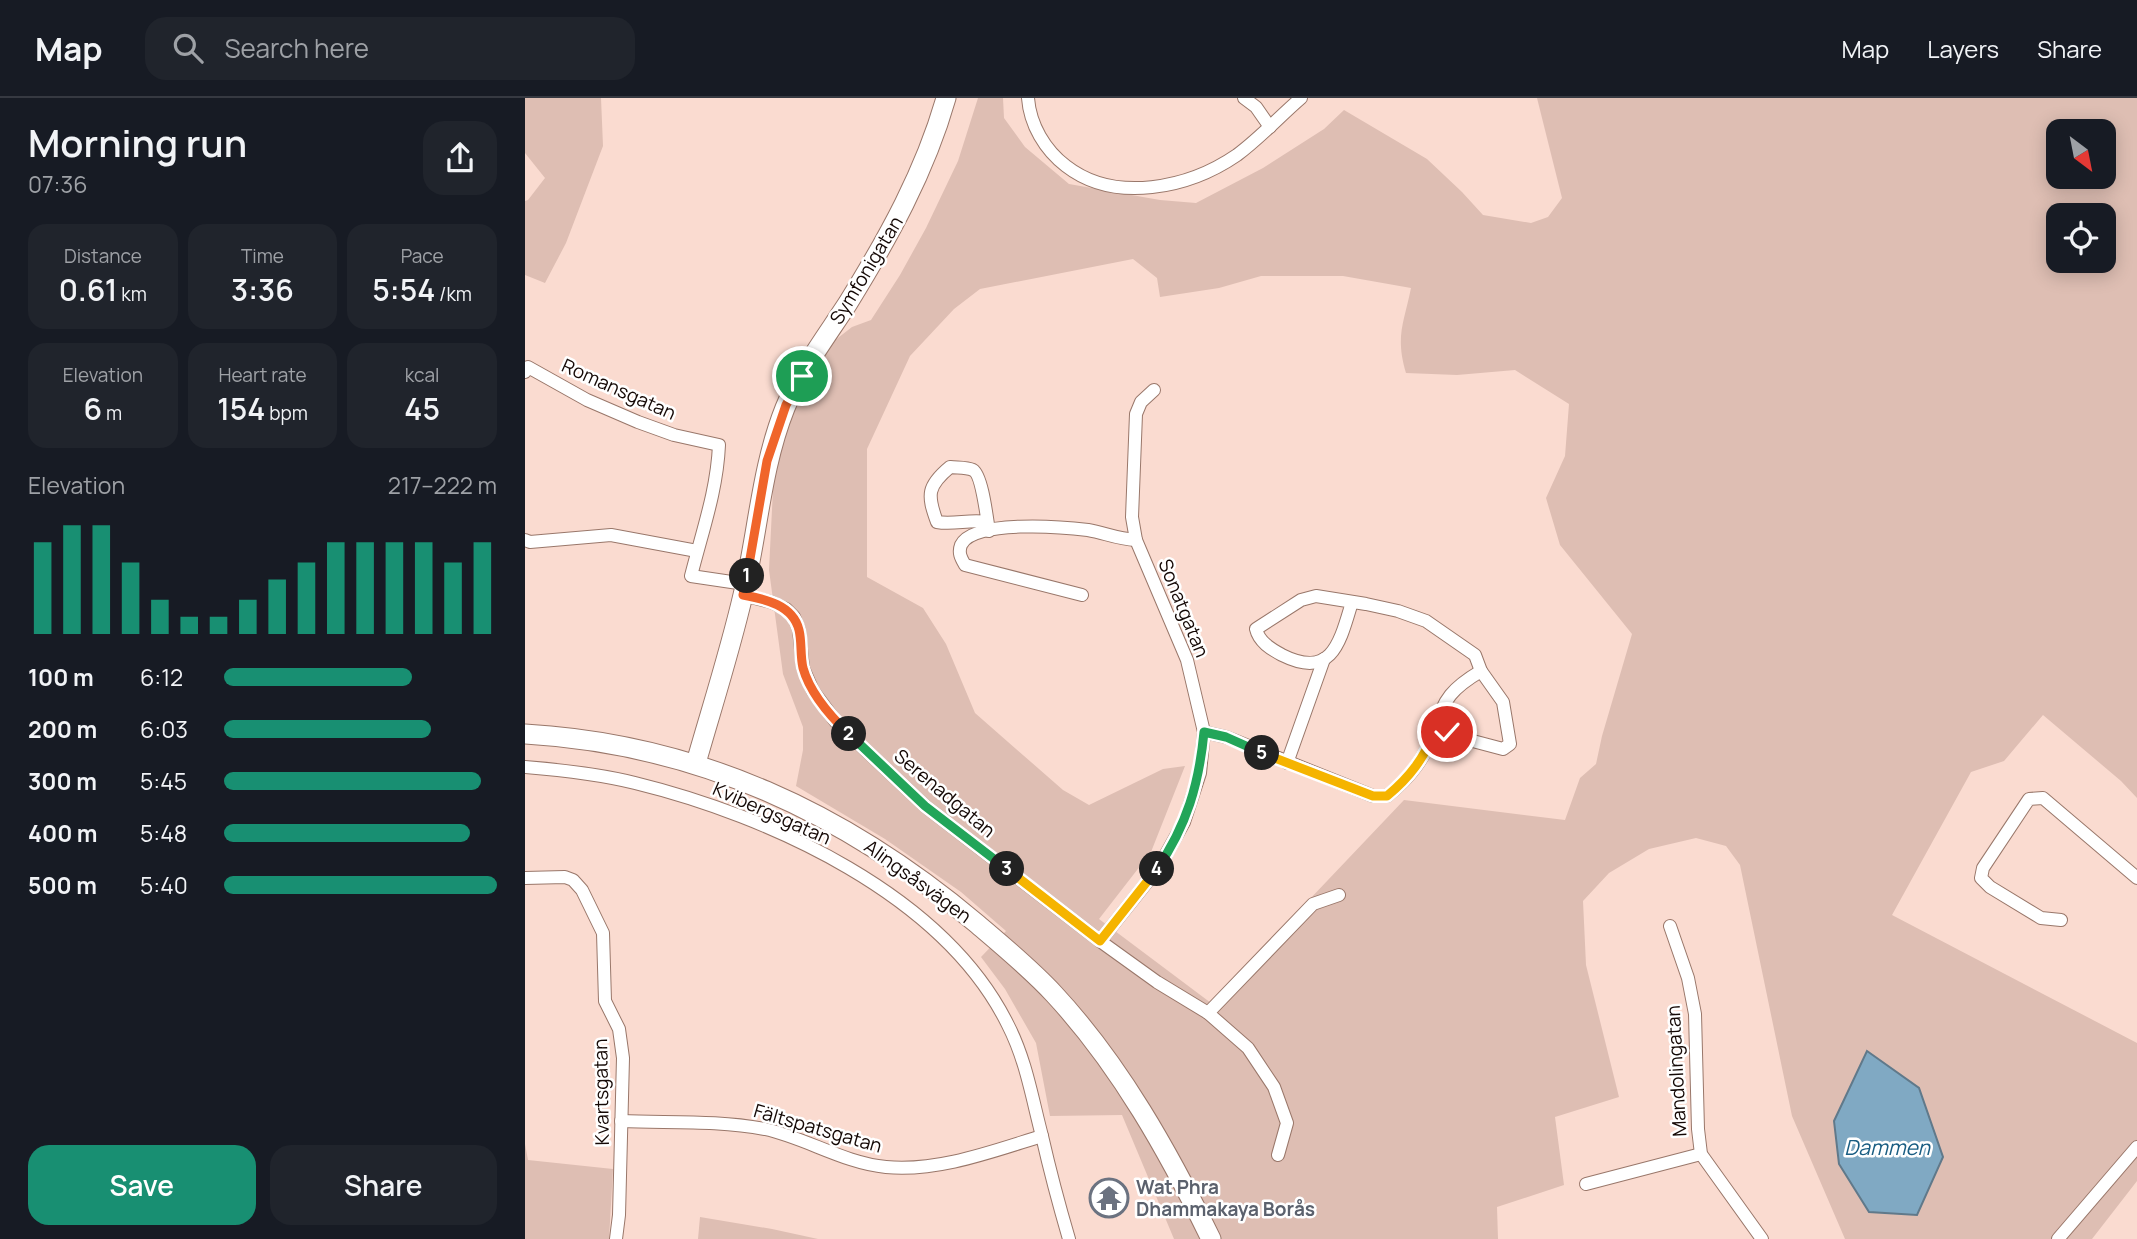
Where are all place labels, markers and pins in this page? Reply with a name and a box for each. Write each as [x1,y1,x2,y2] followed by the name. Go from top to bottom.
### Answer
[772,346,832,406] pin
[729,559,765,594] pin: 1
[1417,702,1477,762] pin
[831,716,867,752] pin: 2
[1245,736,1279,770] pin: 5
[989,852,1025,886] pin: 3
[1139,852,1175,886] pin: 4
[1136,1174,1315,1222] place label: Wat Phra Dhammakaya Borås
[1088,1177,1130,1219] temple icon: Wat Phra Dhammakaya Borås

